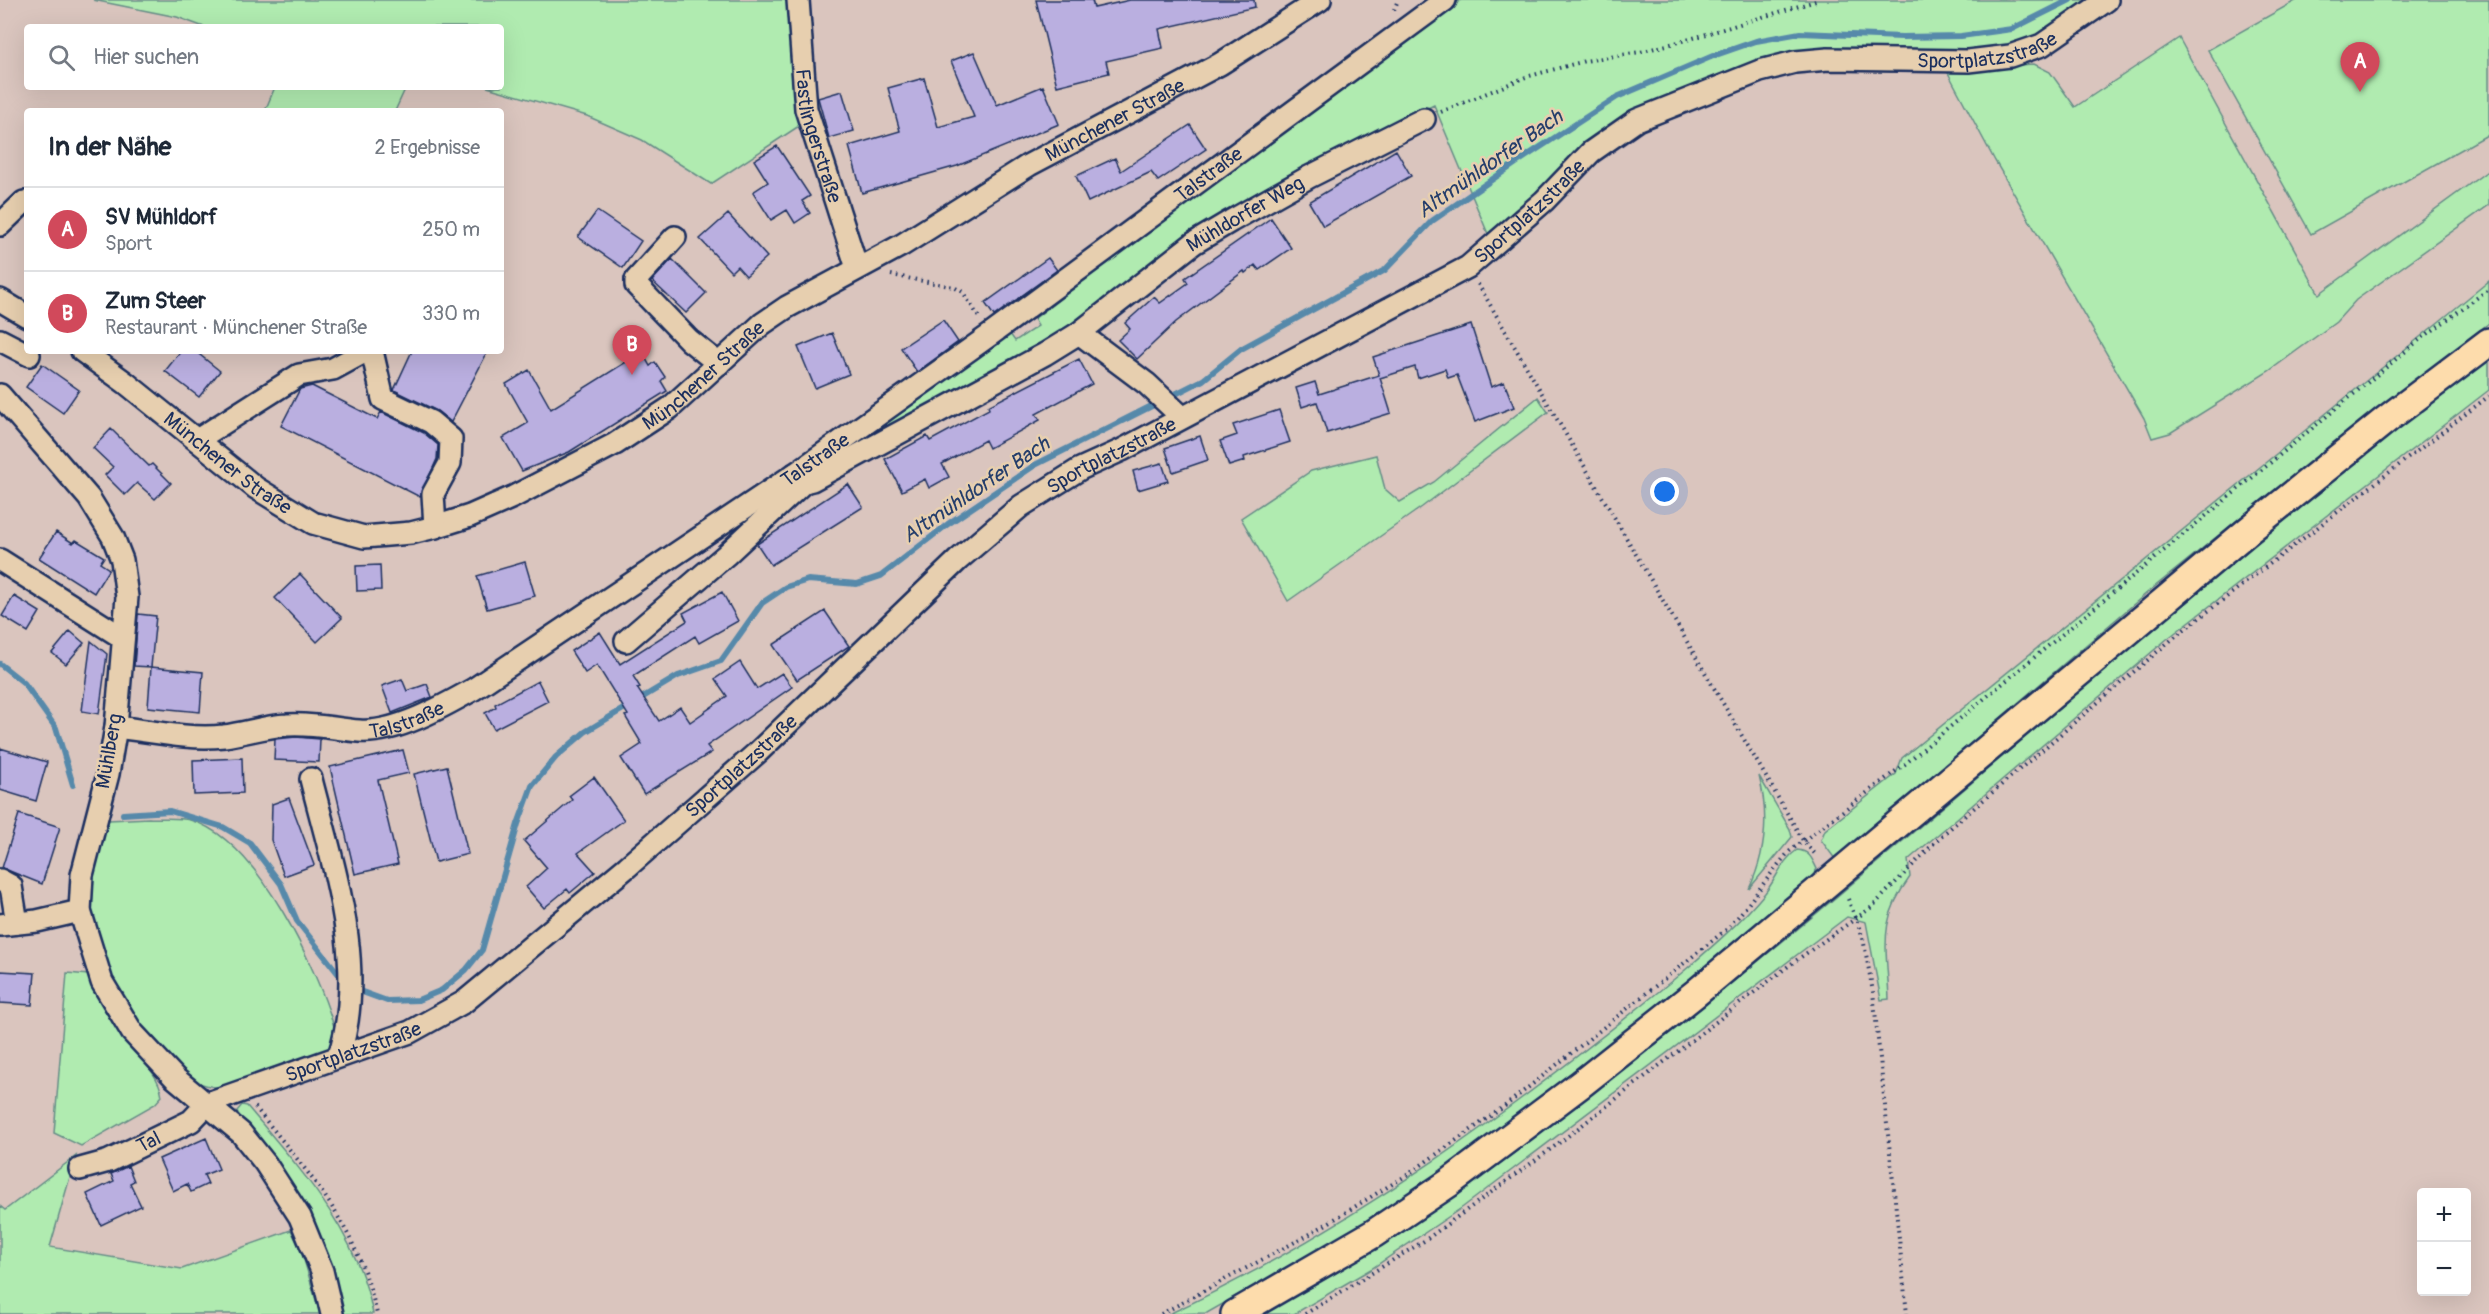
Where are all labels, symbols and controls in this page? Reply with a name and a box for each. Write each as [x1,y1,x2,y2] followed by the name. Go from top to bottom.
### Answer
[24,24,504,90] search box
[1917,26,2062,74] street label: Sportplatzstraße
[45,41,78,74] icon: search
[2340,42,2380,92] pin: A
[93,43,199,71] text: Hier suchen
[791,68,848,206] street label: Fastlingerstraße
[1040,72,1189,167] street label: Münchener Straße
[1412,103,1569,224] water label: Altmühldorfer Bach
[48,131,171,163] text: In der Nähe
[375,135,480,160] text: 2 Ergebnisse
[1169,141,1247,207] street label: Talstraße
[1468,154,1590,269] street label: Sportplatzstraße
[1182,170,1308,257] street label: Mühldorfer Weg
[105,203,218,231] text: SV Mühldorf
[61,217,74,242] text: A
[422,217,480,242] text: 250 m
[105,231,152,256] text: Sport
[105,287,206,315] text: Zum Steer
[62,301,73,326] text: B
[422,301,480,326] text: 330 m
[105,315,367,340] text: Restaurant · Münchener Straße
[637,315,770,435] street label: Münchener Straße
[612,326,652,375] pin: B
[159,406,297,520] street label: Münchener Straße
[1042,411,1181,499] street label: Sportplatzstraße
[776,427,854,492] street label: Talstraße
[897,430,1056,549] water label: Altmühldorfer Bach
[1650,477,1679,506] your location
[367,695,448,744] street label: Talstraße
[680,709,802,823] street label: Sportplatzstraße
[90,712,128,790] street label: Mühlberg
[282,1016,426,1087] street label: Sportplatzstraße
[132,1125,165,1158] street label: Tal
[2417,1188,2471,1296] map controls
[2417,1188,2471,1242] button: +
[2417,1242,2471,1296] button: −

